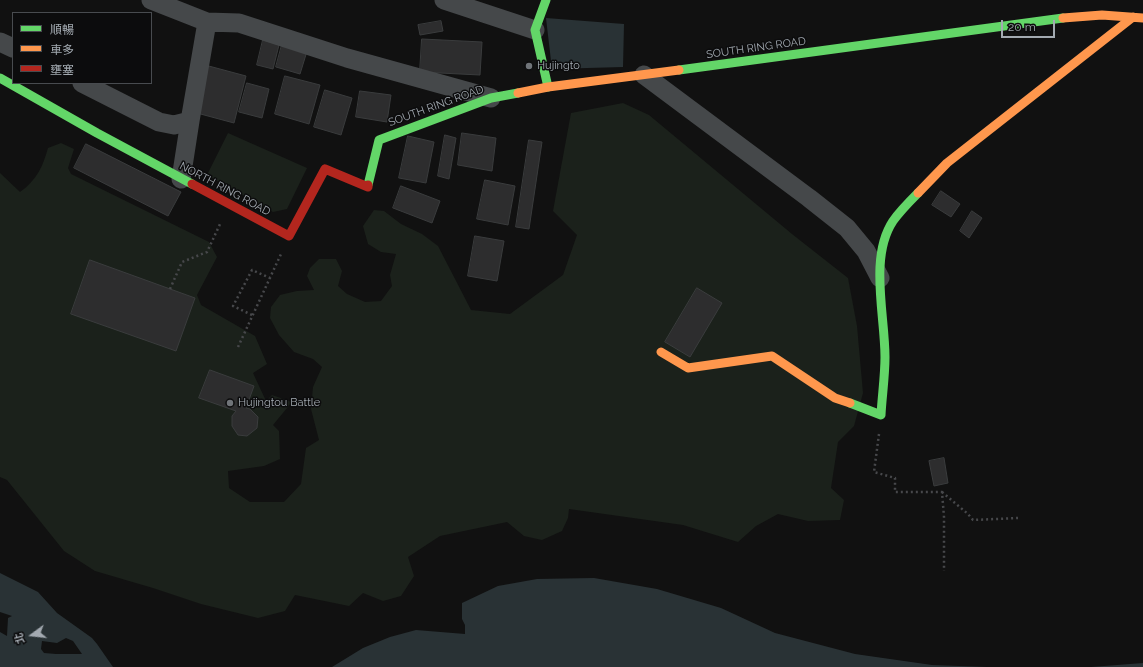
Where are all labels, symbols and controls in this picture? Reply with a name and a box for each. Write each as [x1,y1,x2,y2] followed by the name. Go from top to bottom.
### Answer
[12,12,152,84] legend
[1003,12,1057,38] scale bar
[1008,20,1036,34] text: 20 m
[50,23,74,37] text: 順暢
[705,34,807,62] street label: SOUTH RING ROAD
[50,43,74,57] text: 車多
[537,59,580,73] place label: Hujingto
[524,61,534,71] marker: Hujingto
[50,63,74,77] text: 壅塞
[387,83,485,129] street label: SOUTH RING ROAD
[177,159,273,219] street label: NORTH RING ROAD
[238,396,320,410] place label: Hujingtou Battle
[225,398,235,408] marker: Hujingtou Battle
[12,615,52,655] north arrow
[12,631,28,645] text: 北

